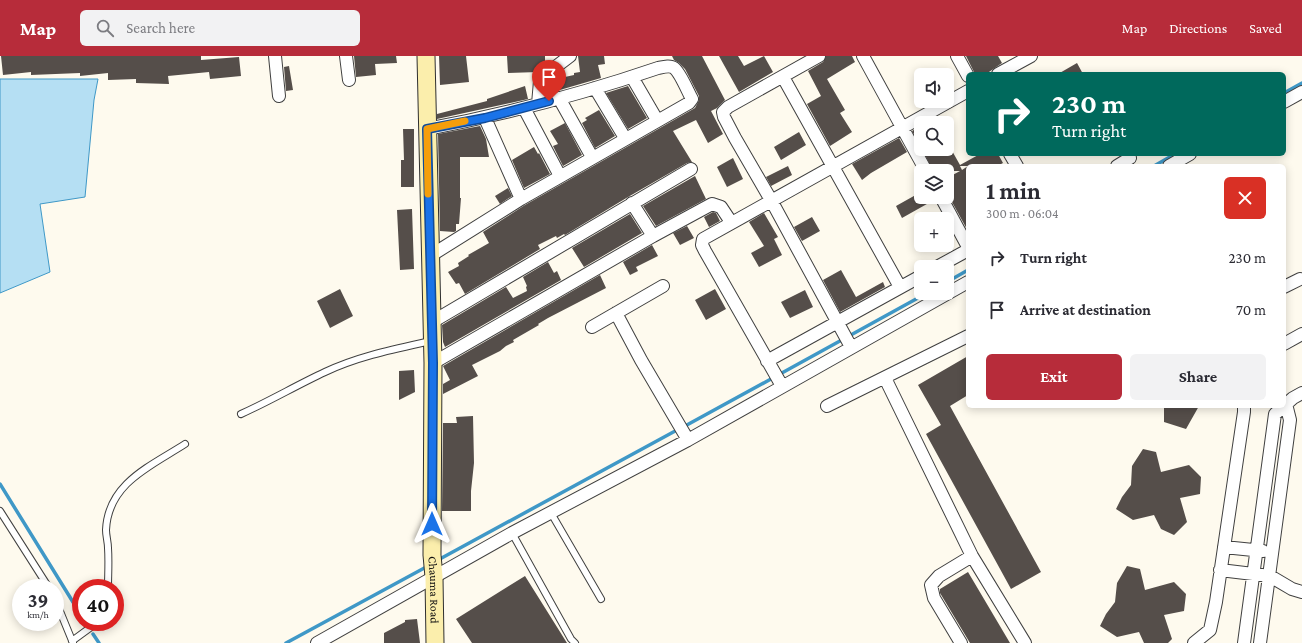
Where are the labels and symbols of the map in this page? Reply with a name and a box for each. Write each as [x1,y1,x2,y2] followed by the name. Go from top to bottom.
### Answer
[532,60,566,101] pin
[411,503,453,545] position arrow
[425,556,442,624] street label: Chauma Road
[72,579,124,631] speed limit sign: 40

